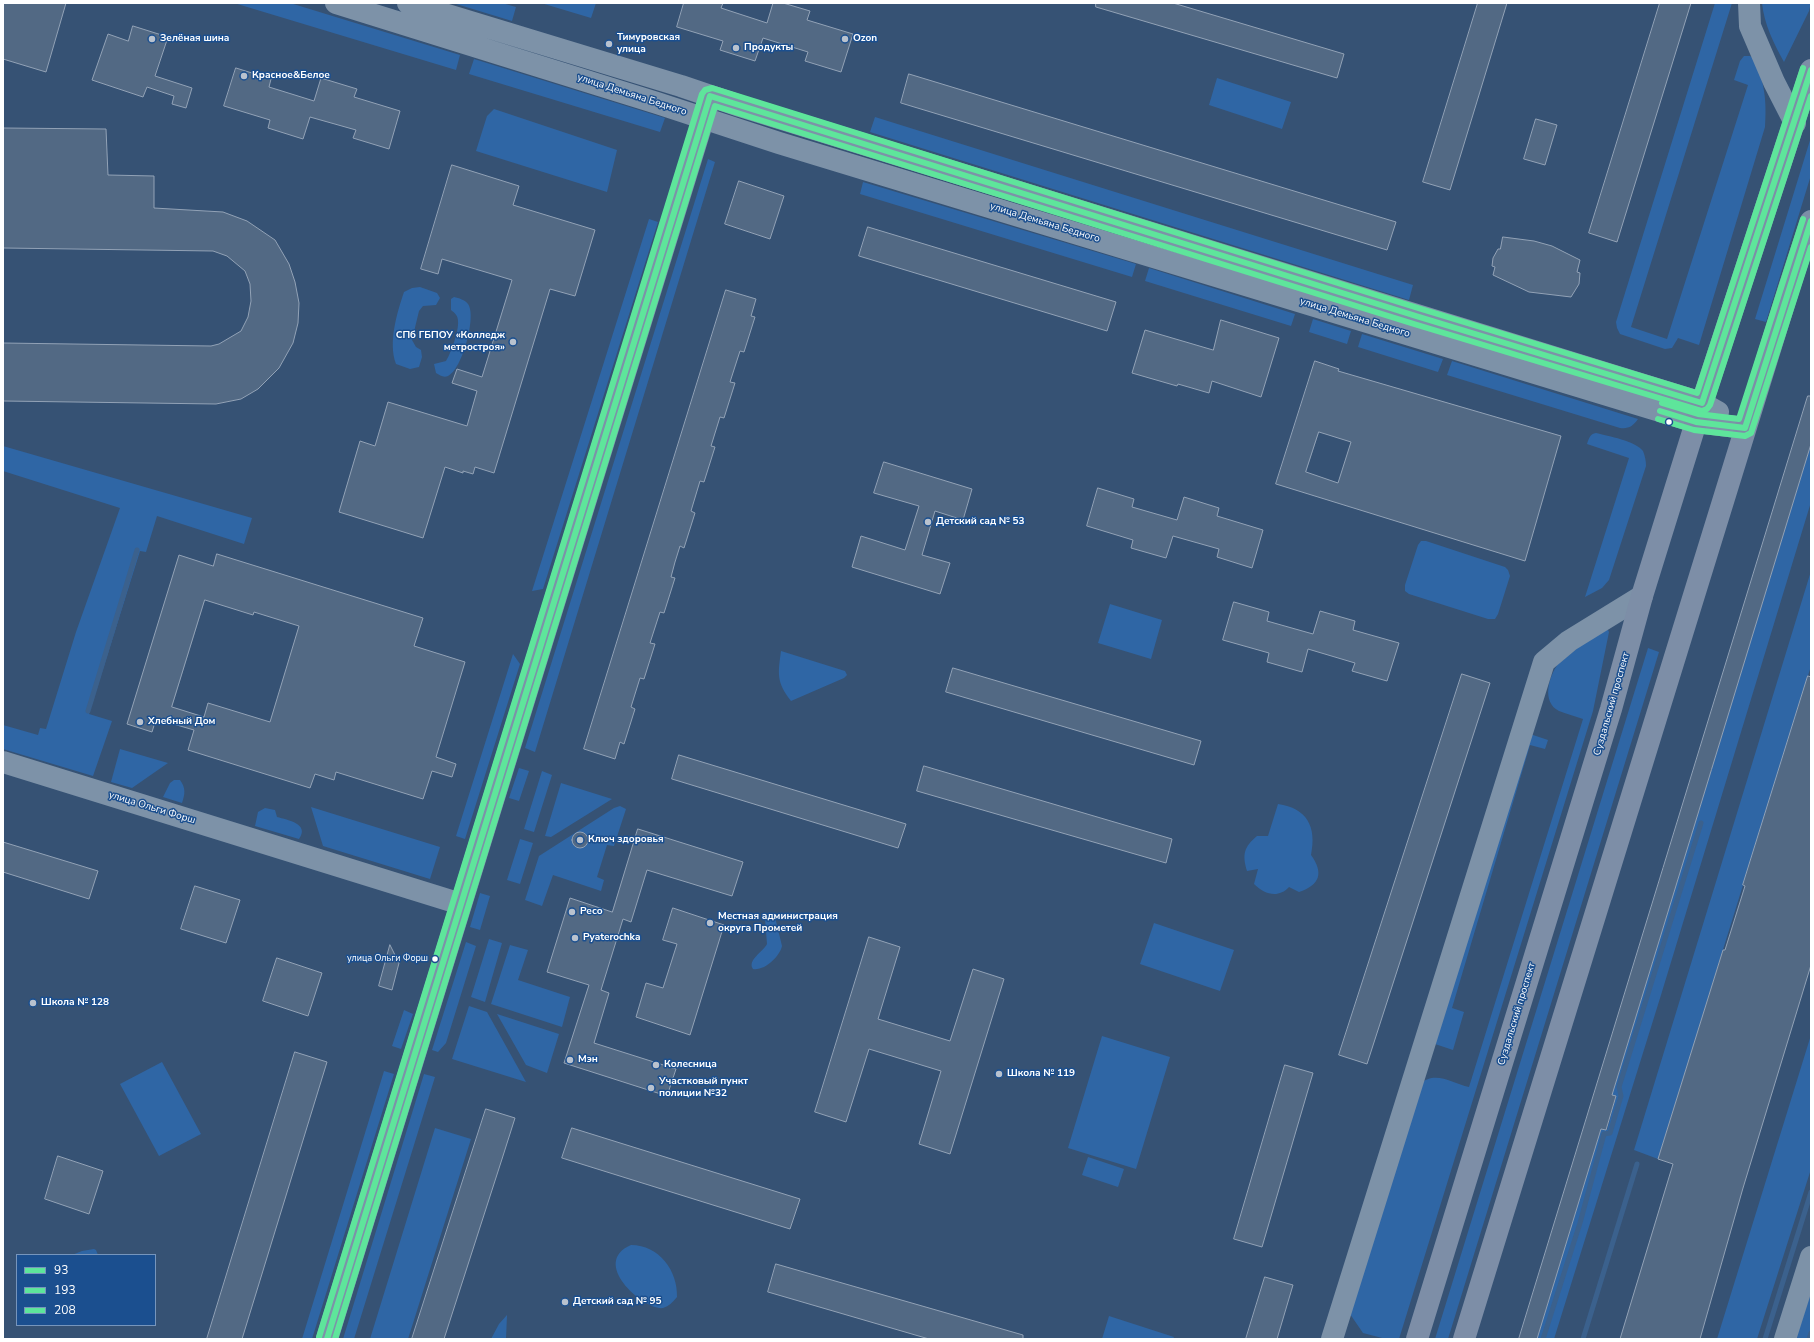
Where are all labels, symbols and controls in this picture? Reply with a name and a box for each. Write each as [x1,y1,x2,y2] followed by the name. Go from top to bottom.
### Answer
[617,32,680,56] place label: Тимуровская улица
[160,33,229,45] place label: Зелёная шина
[853,33,877,45] place label: Ozon
[147,34,157,44] marker: Зелёная шина
[840,34,850,44] marker: Ozon
[604,39,614,49] marker: Тимуровская улица
[744,42,793,54] place label: Продукты
[731,43,741,53] marker: Продукты
[252,70,330,82] place label: Красное&Белое
[239,71,249,81] marker: Красное&Белое
[576,72,688,118] street label: улица Демьяна Бедного
[989,201,1101,245] street label: улица Демьяна Бедного
[1299,296,1411,340] street label: улица Демьяна Бедного
[396,330,505,354] place label: СПб ГБПОУ «Колледж метростроя»
[508,337,518,347] marker: СПб ГБПОУ «Колледж метростроя»
[1664,417,1674,427] unlabelled marker
[936,516,1025,528] place label: Детский сад № 53
[923,517,933,527] marker: Детский сад № 53
[1592,651,1632,757] street label: Суздальский проспект
[148,716,215,728] place label: Хлебный Дом
[135,717,145,727] marker: Хлебный Дом
[107,789,197,827] street label: улица Ольги Форш
[588,834,664,846] place label: Ключ здоровья
[575,835,585,845] marker: Ключ здоровья
[580,906,603,918] place label: Ресо
[567,907,577,917] marker: Ресо
[718,911,838,934] place label: Местная администрация округа Прометей
[705,918,715,928] marker: Местная администрация округа Прометей
[583,932,640,944] place label: Pyaterochka
[570,933,580,943] marker: Pyaterochka
[347,954,428,964] place label: улица Ольги Форш
[430,954,440,964] marker: улица Ольги Форш
[1496,961,1538,1067] street label: Суздальский проспект
[41,997,109,1009] place label: Школа № 128
[28,998,38,1008] marker: Школа № 128
[578,1054,598,1066] place label: Мэн
[565,1055,575,1065] marker: Мэн
[664,1059,717,1071] place label: Колесница
[651,1060,661,1070] marker: Колесница
[1007,1068,1075,1080] place label: Школа № 119
[994,1069,1004,1079] marker: Школа № 119
[659,1076,748,1100] place label: Участковый пункт полиции №32
[646,1083,656,1093] marker: Участковый пункт полиции №32
[16,1254,156,1326] legend
[54,1262,68,1278] text: 93
[54,1282,76,1298] text: 193
[573,1296,662,1308] place label: Детский сад № 95
[560,1297,570,1307] marker: Детский сад № 95
[54,1302,76,1318] text: 208

